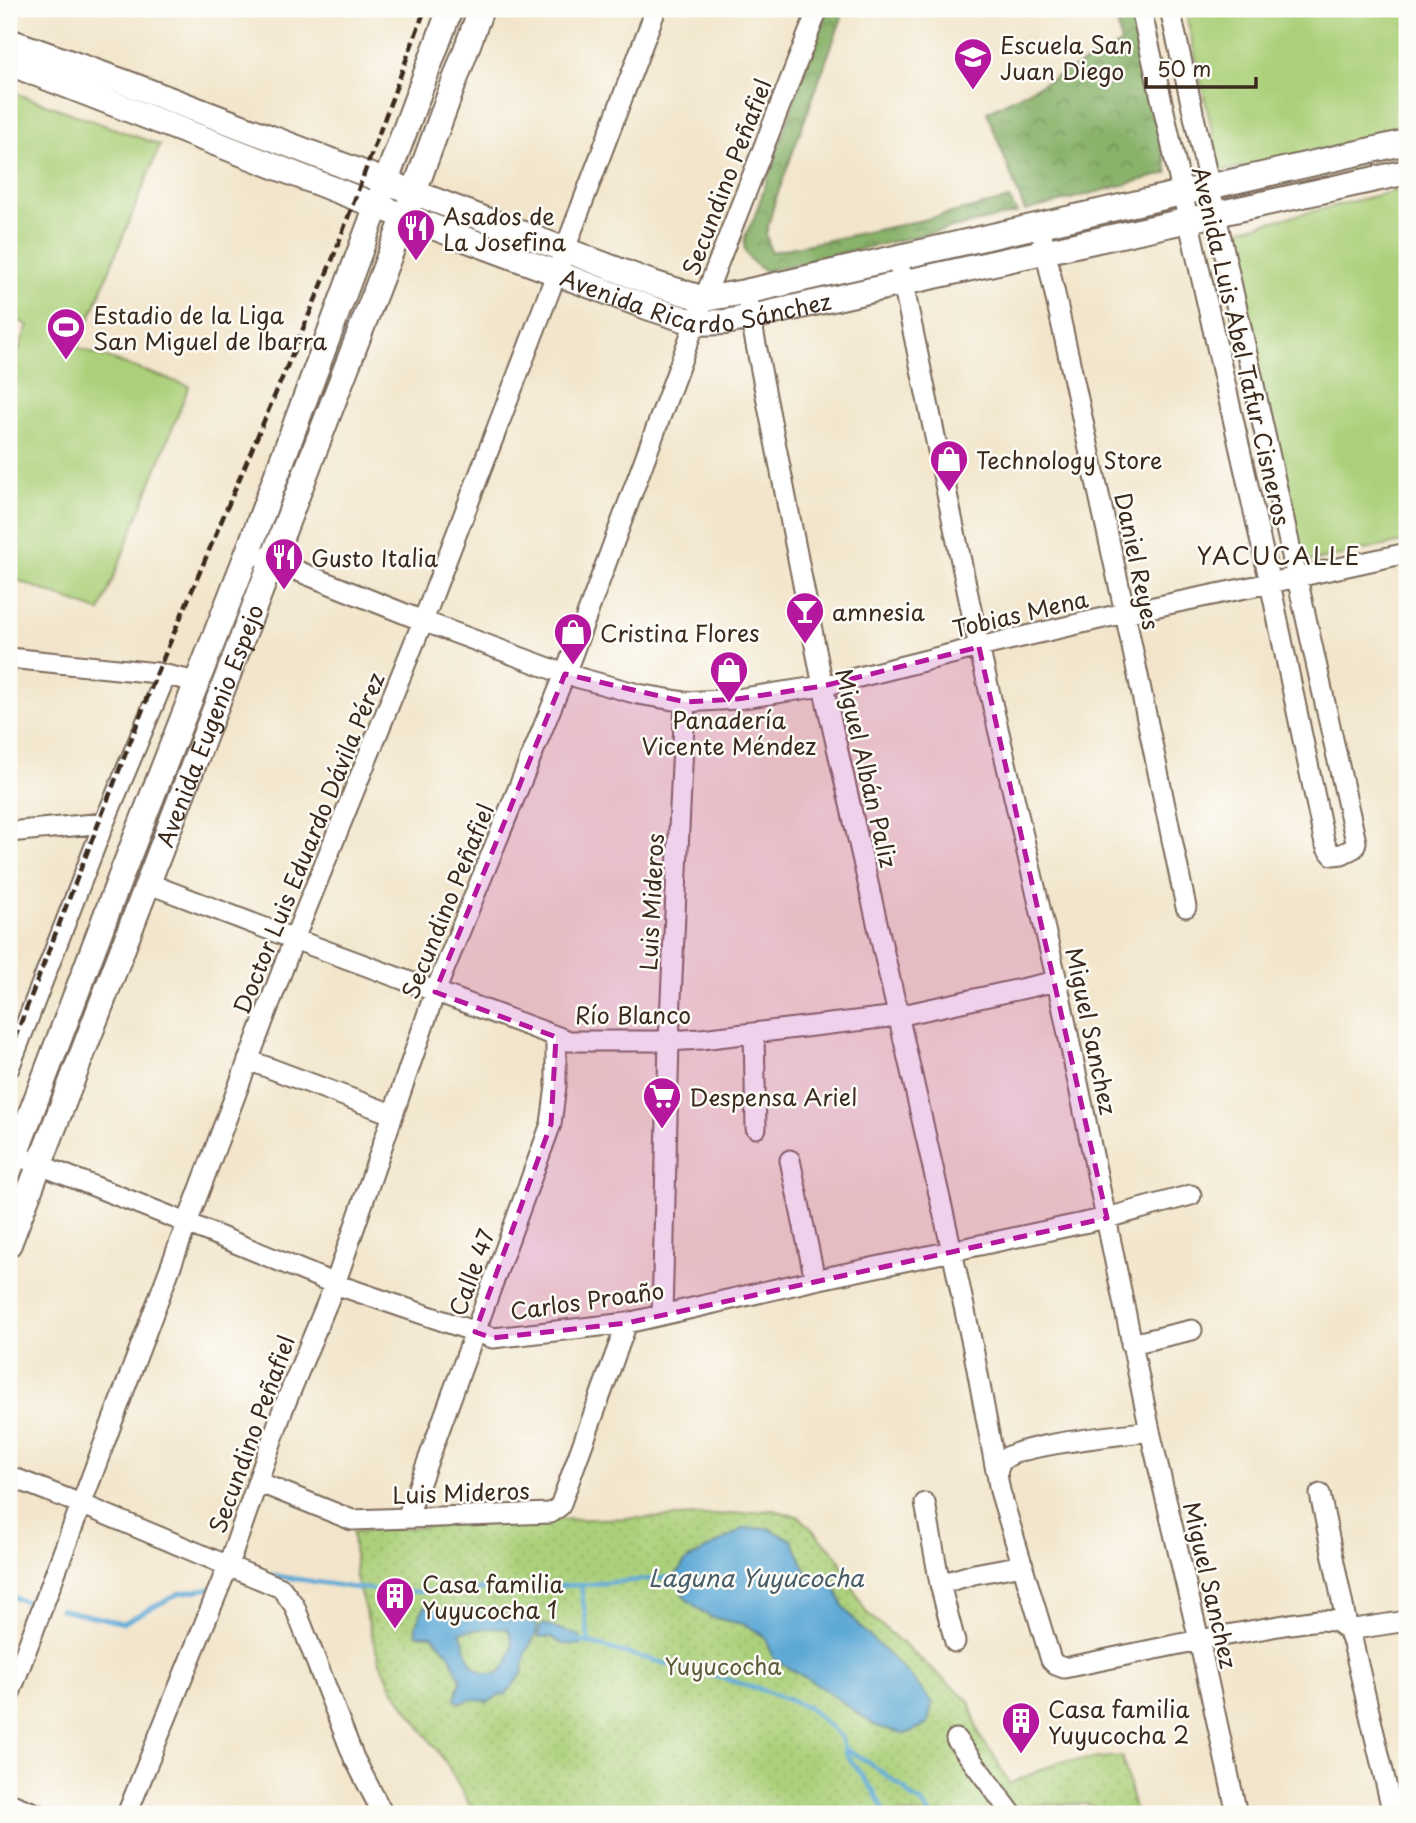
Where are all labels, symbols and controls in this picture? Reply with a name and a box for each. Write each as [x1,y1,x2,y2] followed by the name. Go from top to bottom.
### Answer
[1000,27,1133,88] place label: Escuela San Juan Diego
[952,36,994,91] school or university icon: Escuela San Juan Diego
[1146,46,1257,90] scale bar
[1157,52,1211,84] text: 50 m
[672,74,780,280] street label: Secundino Peñafiel
[1184,163,1300,529] street label: Avenida Luis Abel Tafur Cisneros
[443,198,567,259] place label: Asados de La Josefina
[395,207,437,262] restaurant icon: Asados de La Josefina
[556,259,834,340] street label: Avenida Ricardo Sánchez
[93,297,328,358] place label: Estadio de la Liga San Miguel de Ibarra
[45,306,87,361] sports icon: Estadio de la Liga San Miguel de Ibarra
[928,438,970,493] shop icon: Technology Store
[976,442,1163,477] place label: Technology Store
[1106,489,1170,633] street label: Daniel Reyes
[263,536,305,591] restaurant icon: Gusto Italia
[1196,537,1362,573] district label: YACUCALLE
[311,540,438,575] place label: Gusto Italia
[949,580,1092,646] street label: Tobias Mena
[784,590,826,645] bar icon: amnesia
[832,594,925,629] place label: amnesia
[146,599,271,852] street label: Avenida Eugenio Espejo
[552,611,594,666] shop icon: Cristina Flores
[600,615,759,650] place label: Cristina Flores
[708,649,750,704] shop icon: Panadería Vicente Méndez
[827,665,907,871] street label: Miguel Albán Paliz
[223,667,393,1019] street label: Doctor Luis Eduardo Dávila Pérez
[642,702,816,763] place label: Panadería Vicente Méndez
[392,798,502,1004] street label: Secundino Peñafiel
[630,832,672,972] street label: Luis Mideros
[1057,944,1127,1118] street label: Miguel Sanchez
[575,997,691,1032] street label: Río Blanco
[641,1075,683,1130] supermarket icon: Despensa Ariel
[689,1079,857,1114] place label: Despensa Ariel
[439,1224,503,1320] street label: Calle 47
[508,1272,666,1328] street label: Carlos Proaño
[199,1330,303,1538] street label: Secundino Peñafiel
[392,1472,530,1512] street label: Luis Mideros
[1175,1498,1247,1672] street label: Miguel Sanchez
[648,1559,865,1595] water label: Laguna Yuyucocha
[422,1566,564,1627] place label: Casa familia Yuyucocha 1
[374,1575,416,1630] building icon: Casa familia Yuyucocha 1
[664,1648,782,1683] park label: Yuyucocha
[1048,1691,1190,1752] place label: Casa familia Yuyucocha 2
[1000,1700,1042,1755] building icon: Casa familia Yuyucocha 2

